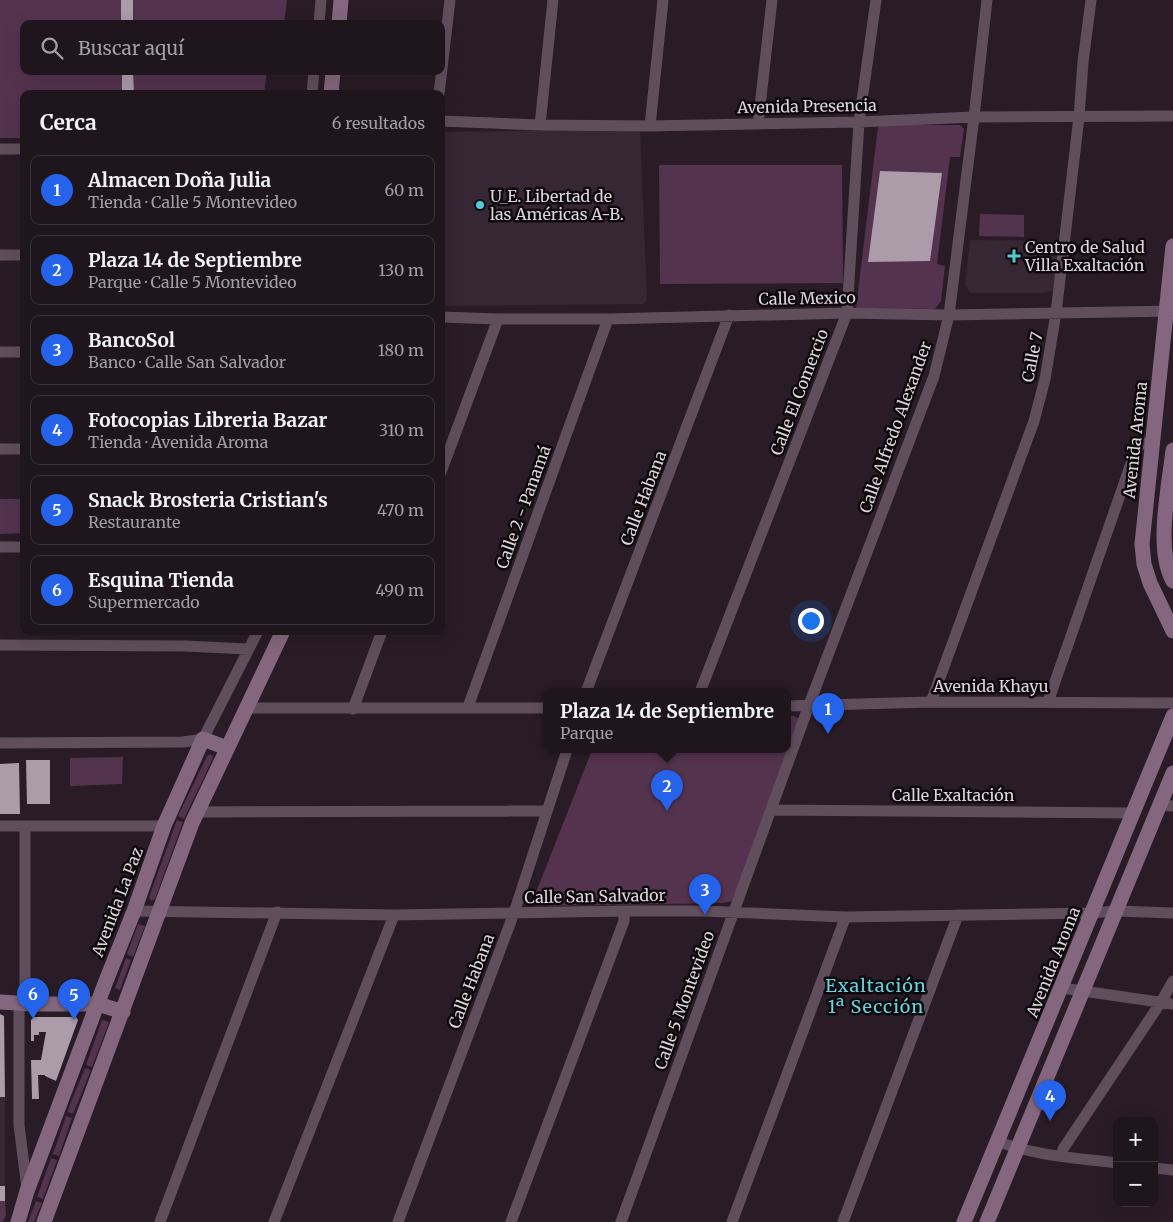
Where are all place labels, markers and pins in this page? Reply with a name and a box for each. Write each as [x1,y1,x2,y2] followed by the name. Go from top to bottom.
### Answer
[490,186,624,224] place label: U_E. Libertad de las Américas A-B.
[474,199,486,211] marker: U_E. Libertad de las Américas A-B.
[1024,237,1145,275] place label: Centro de Salud Villa Exaltación
[1007,249,1021,263] marker: Centro de Salud Villa Exaltación
[812,693,844,734] pin: 1
[651,770,683,811] pin: 2
[689,874,721,915] pin: 3
[17,978,49,1019] pin: 6
[58,979,90,1020] pin: 5
[1034,1080,1066,1121] pin: 4

